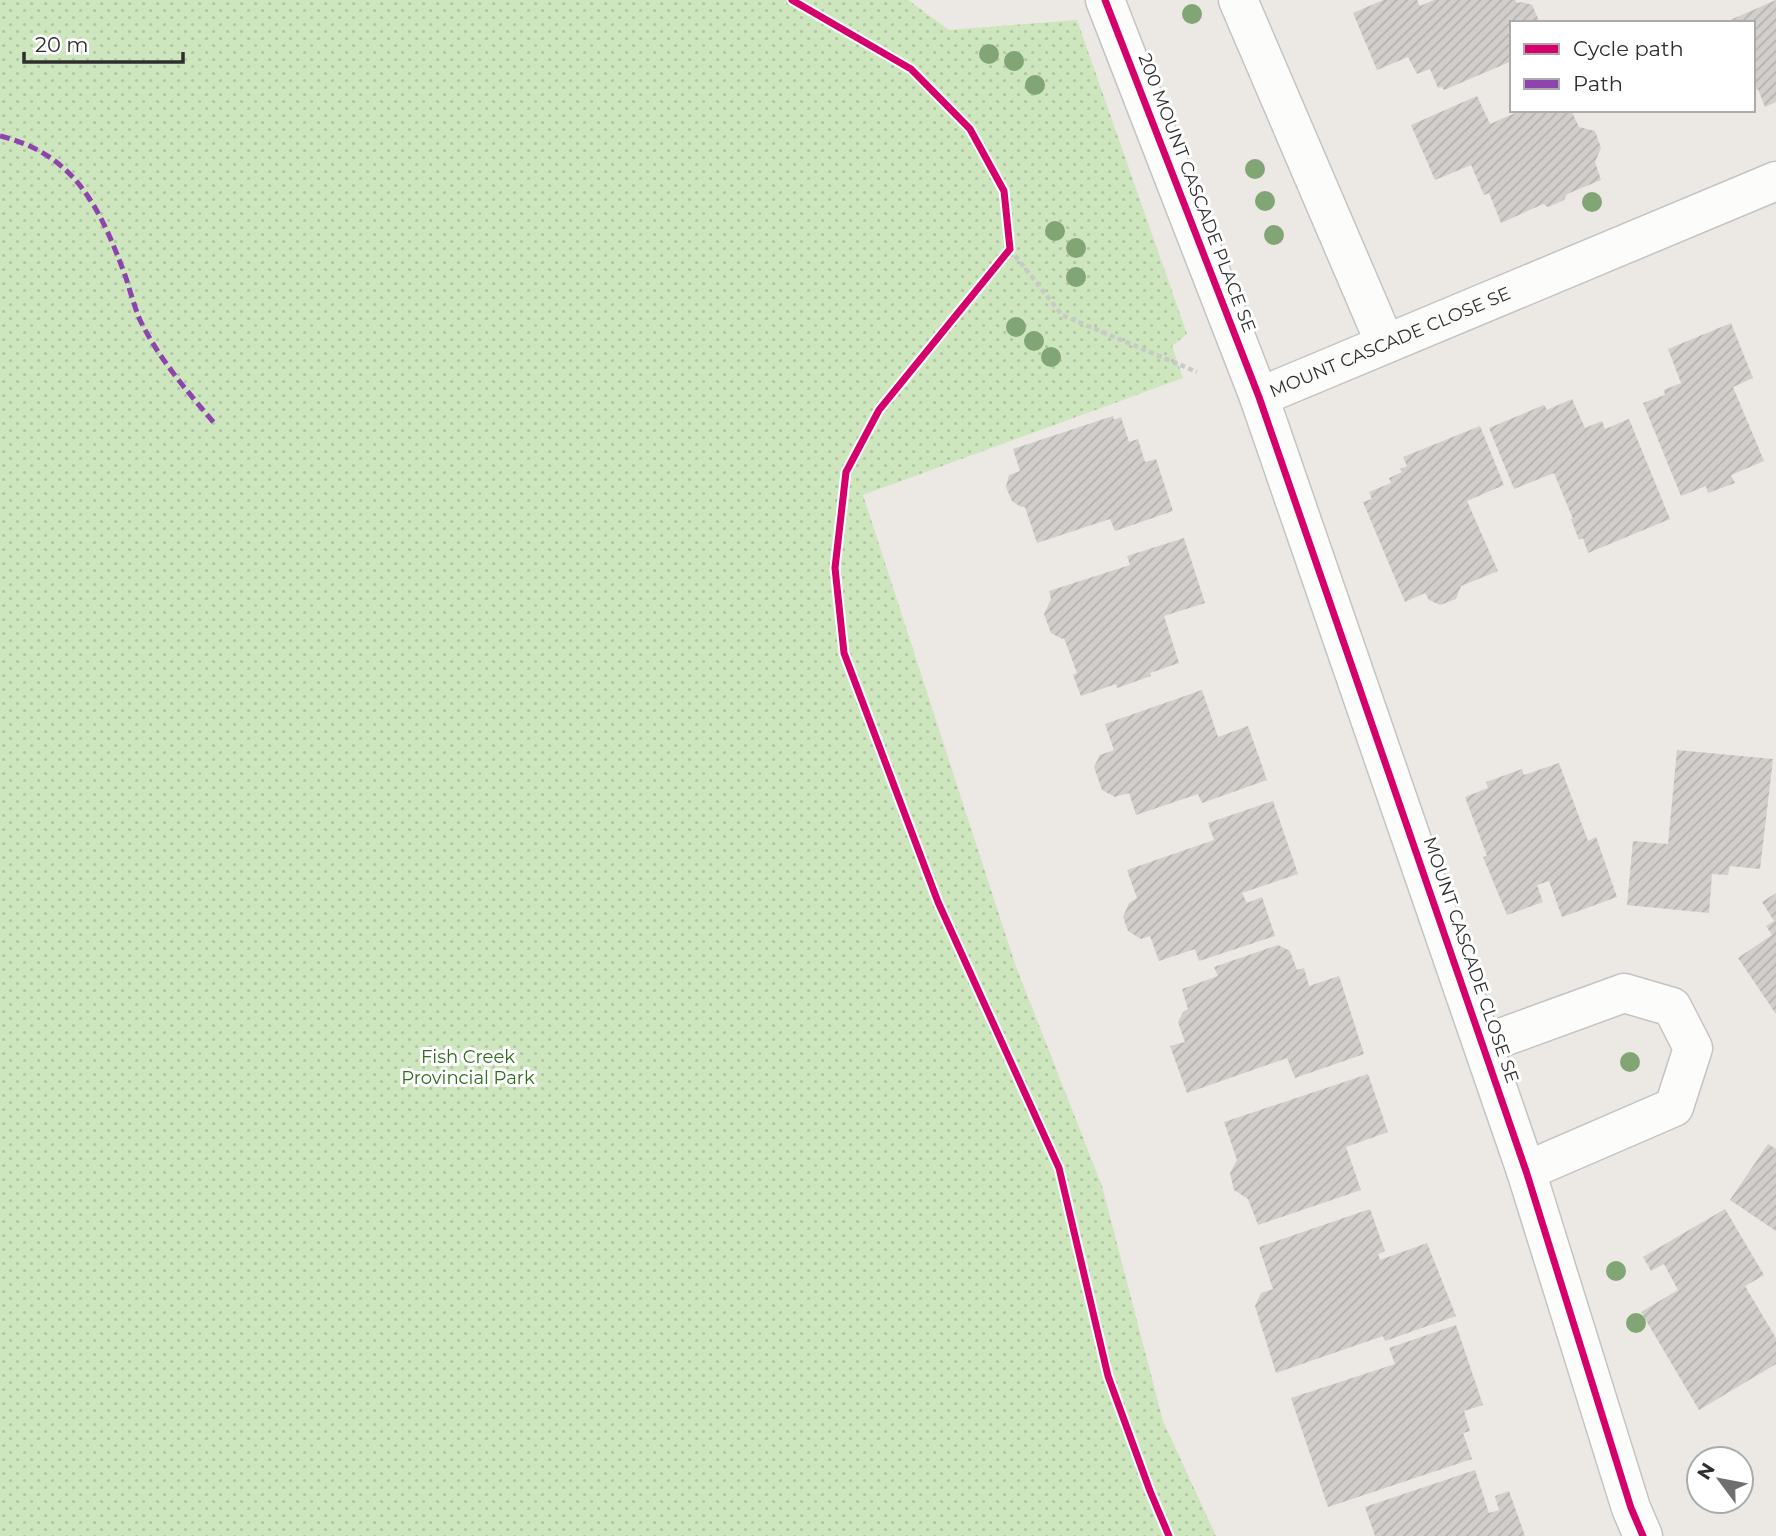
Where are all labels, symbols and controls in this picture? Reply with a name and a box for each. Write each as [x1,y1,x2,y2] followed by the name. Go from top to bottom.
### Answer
[24,21,184,65] scale bar
[1510,21,1755,112] legend
[35,32,89,57] text: 20 m
[1573,36,1684,61] text: Cycle path
[1134,50,1260,336] street label: 200 MOUNT CASCADE PLACE SE
[1573,71,1623,96] text: Path
[1266,282,1514,402] street label: MOUNT CASCADE CLOSE SE
[1418,834,1524,1086] street label: MOUNT CASCADE CLOSE SE
[401,1046,535,1089] park label: Fish Creek Provincial Park
[1685,1445,1755,1515] north arrow
[1692,1459,1720,1484] text: N

